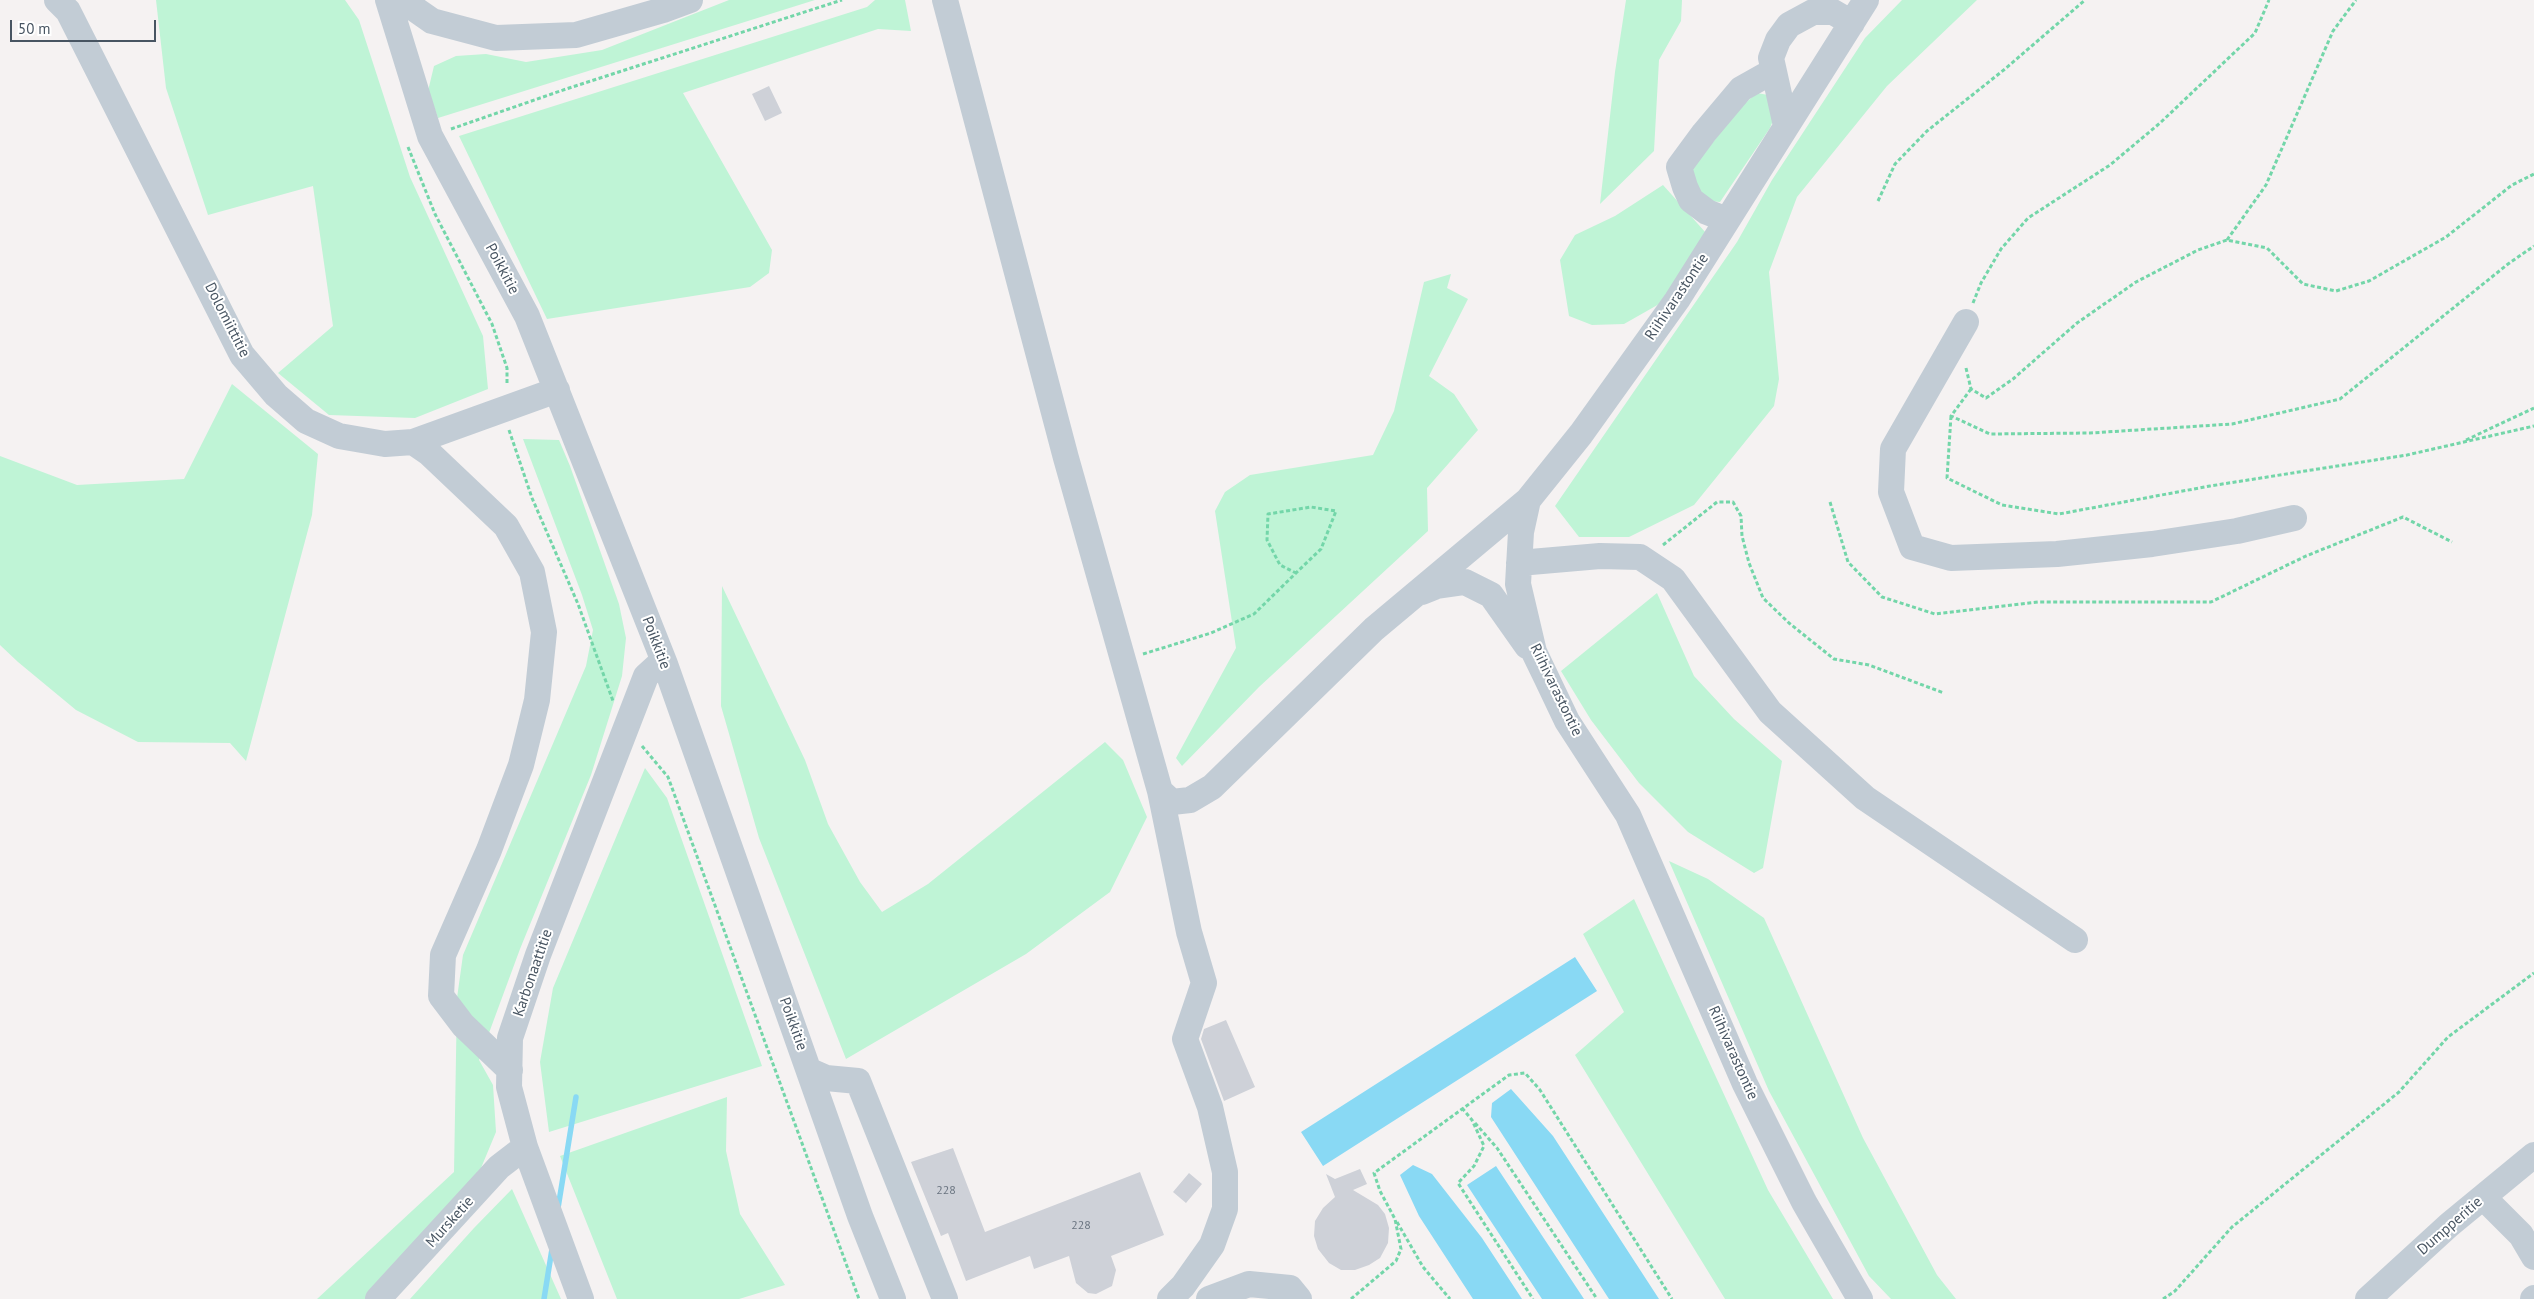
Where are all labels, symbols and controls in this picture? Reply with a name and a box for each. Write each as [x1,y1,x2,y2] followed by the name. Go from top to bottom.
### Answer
[12,10,159,42] scale bar
[18,19,51,38] text: 50 m
[481,240,523,298] street label: Poikkitie
[1641,250,1713,344] street label: Riihivarastontie
[201,280,253,360] street label: Dolomiittitie
[638,614,674,672] street label: Poikkitie
[1526,641,1586,739] street label: Riihivarastontie
[510,927,556,1019] street label: Karbonaattitie
[775,995,811,1053] street label: Poikkitie
[1704,1003,1762,1103] street label: Riihivarastontie
[936,1184,956,1198] house number: 228
[422,1193,478,1251] street label: Mursketie
[2414,1193,2486,1259] street label: Dumpperitie
[1071,1219,1091,1233] house number: 228

